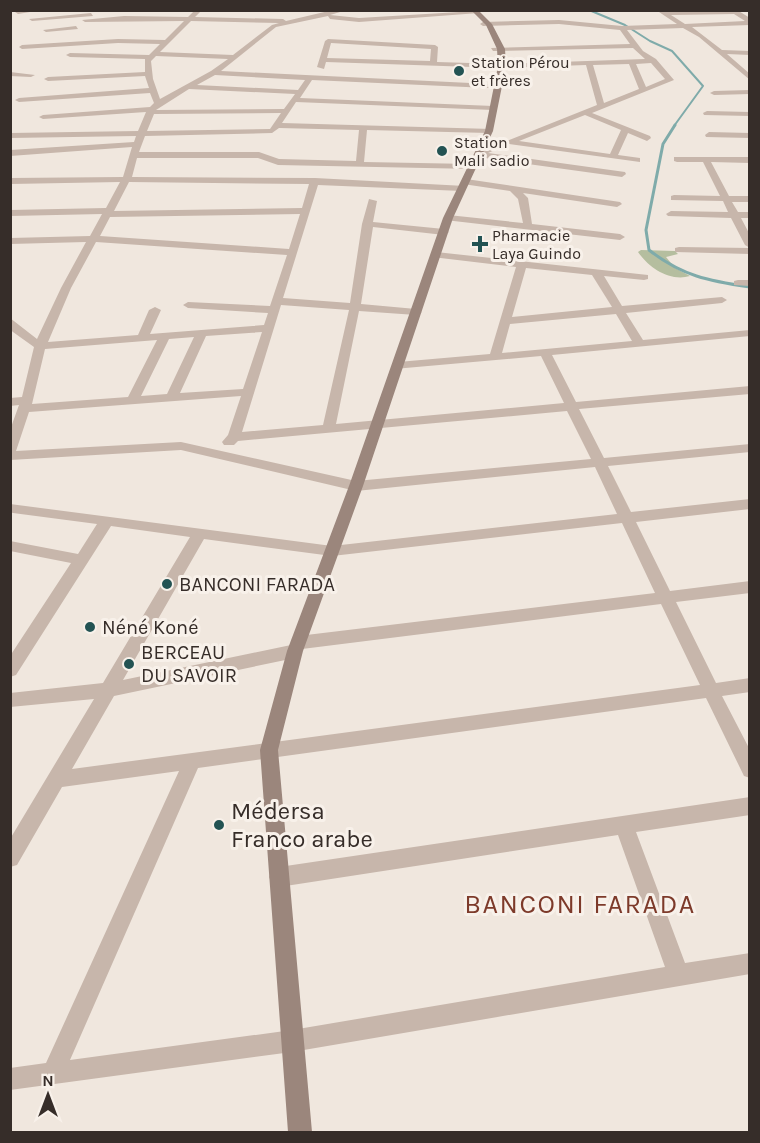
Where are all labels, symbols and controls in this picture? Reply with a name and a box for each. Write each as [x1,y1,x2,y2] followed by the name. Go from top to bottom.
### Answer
[471,53,570,90] place label: Station Pérou et frères
[452,64,466,78] marker: Station Pérou et frères
[454,133,530,170] place label: Station Mali sadio
[435,144,449,158] marker: Station Mali sadio
[492,226,581,263] place label: Pharmacie Laya Guindo
[473,237,487,251] marker: Pharmacie Laya Guindo
[179,573,335,596] place label: BANCONI FARADA
[160,577,174,591] marker: BANCONI FARADA
[102,616,198,639] place label: Néné Koné
[83,620,97,634] marker: Néné Koné
[141,641,237,687] place label: BERCEAU DU SAVOIR
[122,657,136,671] marker: BERCEAU DU SAVOIR
[231,797,373,853] place label: Médersa Franco arabe
[212,818,226,832] marker: Médersa Franco arabe
[464,888,696,920] district label: BANCONI FARADA
[18,1065,78,1125] north arrow
[42,1071,54,1090] text: N

